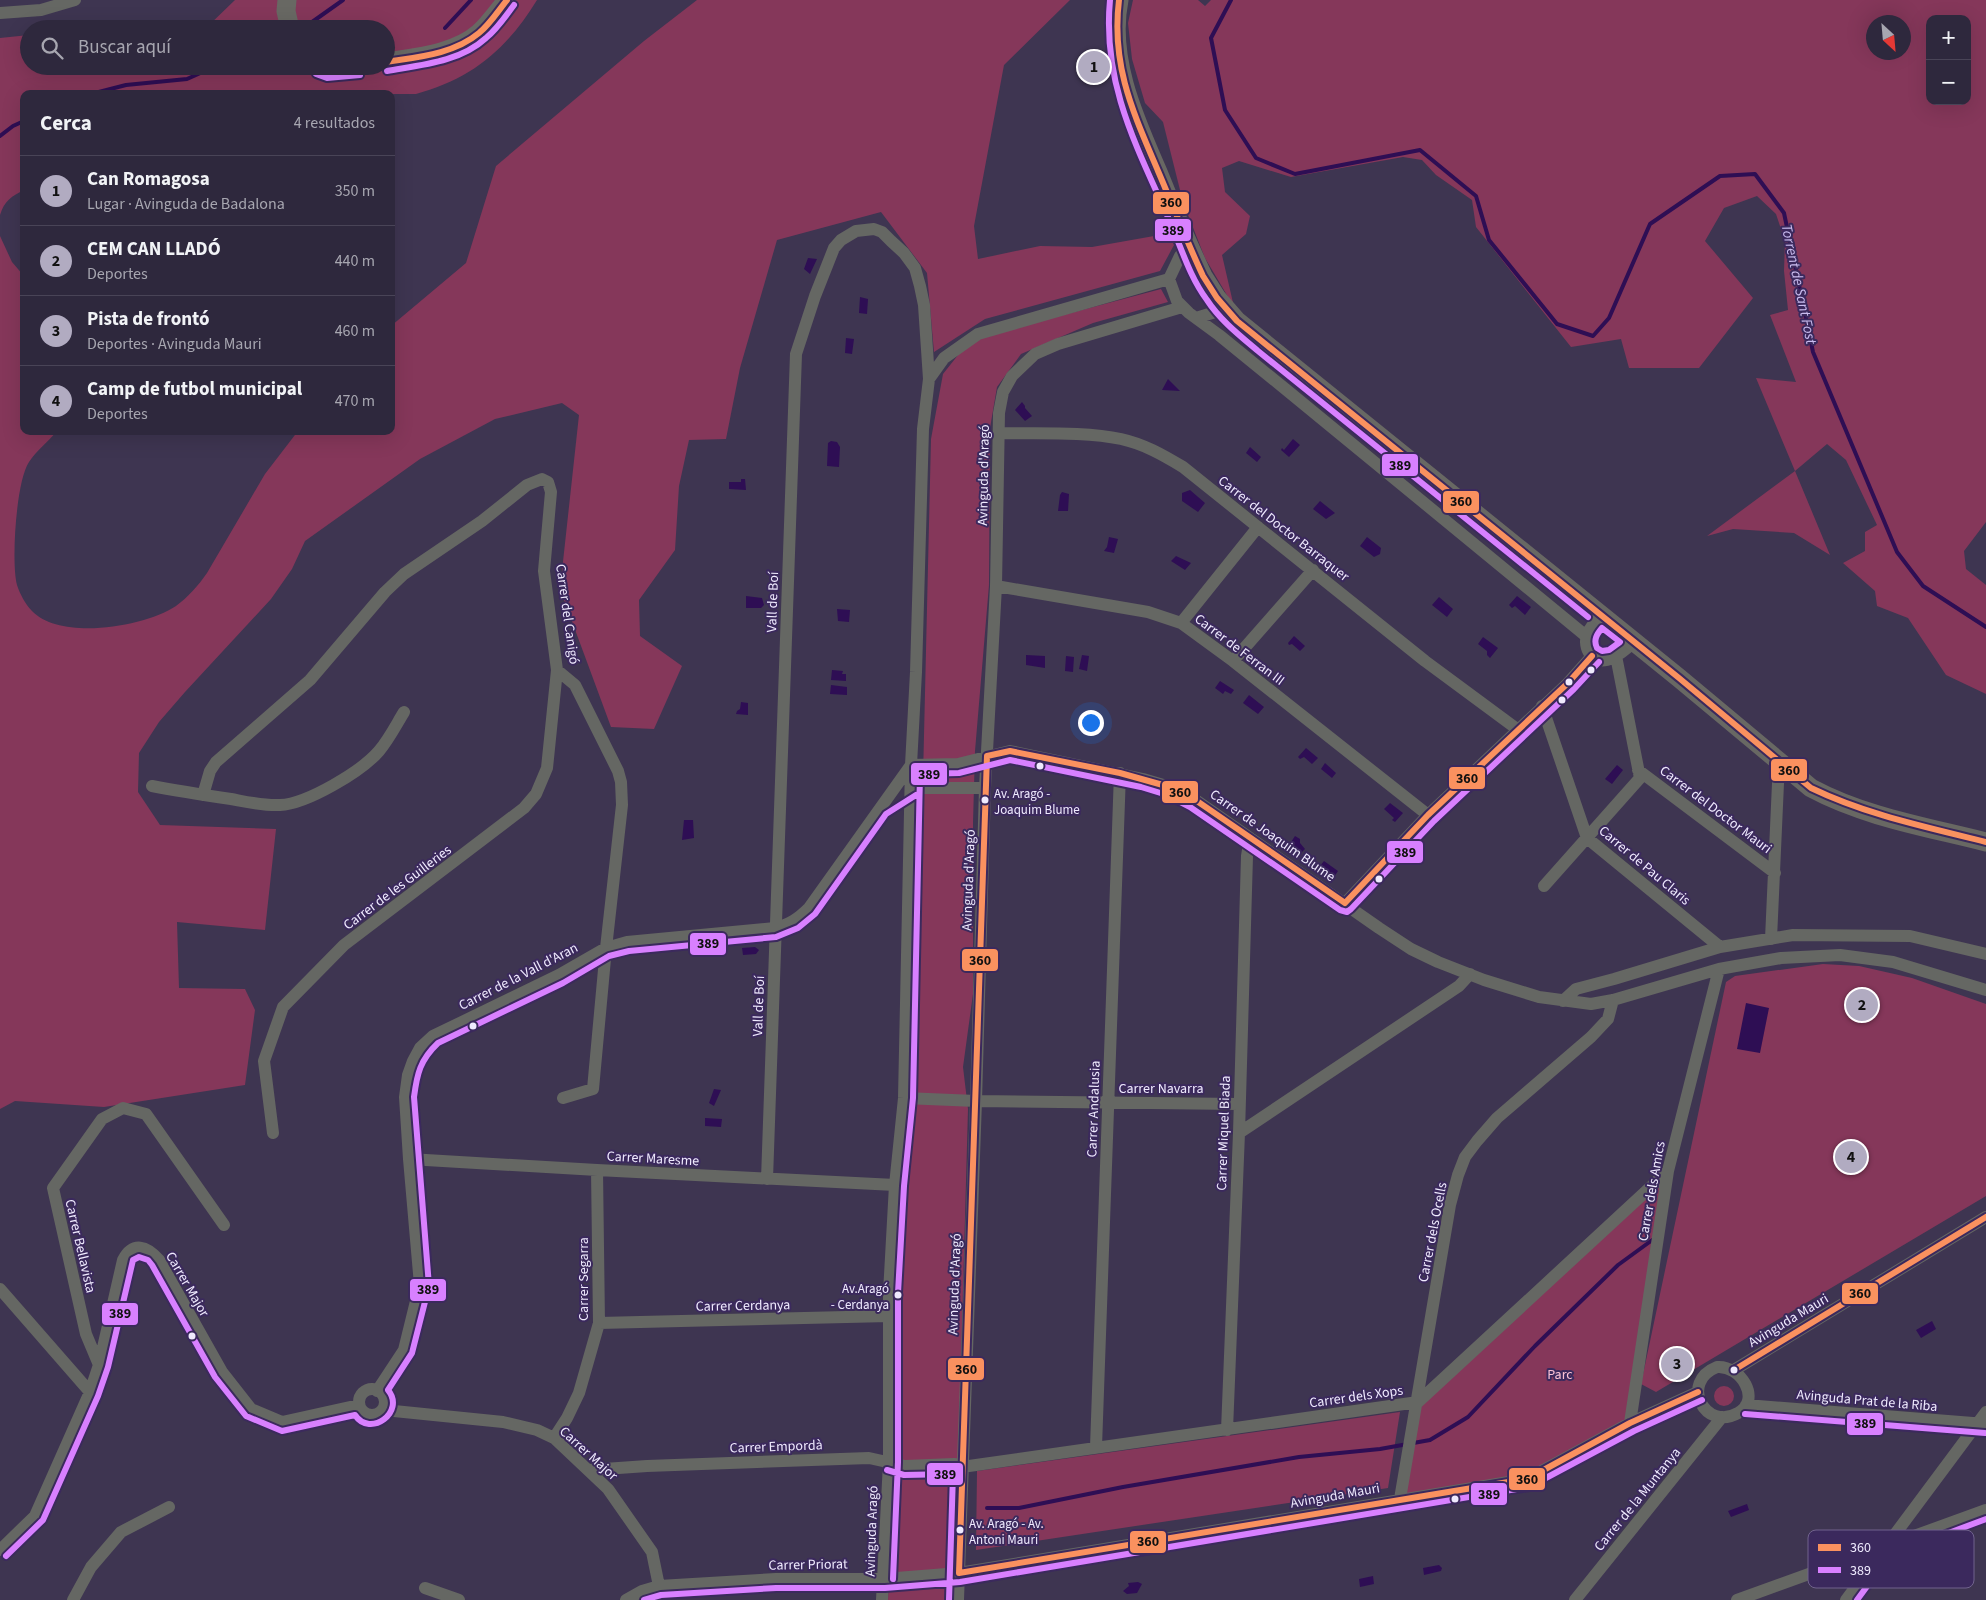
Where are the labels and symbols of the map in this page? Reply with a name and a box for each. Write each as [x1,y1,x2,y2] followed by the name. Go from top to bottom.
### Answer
[1866,15,1911,60] north arrow
[1078,48,1110,86] pin: 1
[1152,191,1190,215] line badge: 360
[1160,193,1182,213] text: 360
[1154,218,1192,242] line badge: 389
[1162,221,1184,241] text: 389
[1776,222,1822,347] water label: Torrent de Sant Fost
[973,424,995,526] street label: Avinguda d'Aragó
[1381,453,1419,477] line badge: 389
[1389,456,1411,476] text: 389
[1214,471,1353,586] street label: Carrer del Doctor Barraquer
[1442,490,1480,514] line badge: 360
[1450,492,1472,512] text: 360
[550,563,584,666] street label: Carrer del Canigó
[762,571,784,633] street label: Vall de Boí
[1190,609,1289,690] street label: Carrer de Ferran III
[1586,665,1596,675] unlabelled marker
[1564,677,1574,687] unlabelled marker
[1557,695,1567,705] unlabelled marker
[1078,710,1104,736] your location
[1770,758,1808,782] line badge: 360
[1035,761,1045,771] unlabelled marker
[1655,761,1776,859] street label: Carrer del Doctor Mauri
[1778,761,1800,781] text: 360
[910,762,948,786] line badge: 389
[918,765,940,785] text: 389
[1448,766,1486,790] line badge: 360
[1456,769,1478,789] text: 360
[1161,780,1199,804] line badge: 360
[1169,783,1191,803] text: 360
[994,785,1080,819] place label: Av. Aragó - Joaquim Blume
[1206,785,1339,887] street label: Carrer de Joaquim Blume
[980,795,990,805] marker: Av. Aragó - Joaquim Blume
[1594,821,1695,910] street label: Carrer de Pau Claris
[957,829,981,931] street label: Avinguda d'Aragó
[339,840,456,935] street label: Carrer de les Guilleries
[1386,840,1424,864] line badge: 389
[1394,843,1416,863] text: 389
[1374,874,1384,884] unlabelled marker
[689,932,727,956] line badge: 389
[697,934,719,954] text: 389
[455,938,582,1016] street label: Carrer de la Vall d'Aran
[961,948,999,972] line badge: 360
[969,951,991,971] text: 360
[748,975,770,1037] street label: Vall de Boí
[1846,986,1878,1024] pin: 2
[468,1021,478,1031] unlabelled marker
[1082,1060,1106,1158] street label: Carrer Andalusia
[1212,1075,1236,1191] street label: Carrer Miquel Biada
[1118,1079,1204,1099] street label: Carrer Navarra
[1835,1138,1867,1176] pin: 4
[1633,1140,1671,1243] street label: Carrer dels Amics
[606,1147,700,1171] street label: Carrer Maresme
[1413,1180,1453,1284] street label: Carrer dels Ocells
[60,1197,101,1295] street label: Carrer Bellavista
[943,1233,967,1335] street label: Avinguda d'Aragó
[574,1237,594,1321] street label: Carrer Segarra
[160,1248,214,1321] street label: Carrer Major
[409,1278,447,1302] line badge: 389
[417,1280,439,1300] text: 389
[831,1280,889,1314] place label: Av.Aragó - Cerdanya
[1841,1282,1879,1305] line badge: 360
[1849,1284,1871,1304] text: 360
[1745,1289,1832,1353] street label: Avinguda Mauri
[893,1290,903,1300] marker: Av.Aragó - Cerdanya
[696,1295,791,1317] street label: Carrer Cerdanya
[101,1302,139,1326] line badge: 389
[109,1304,131,1324] text: 389
[187,1331,197,1341] unlabelled marker
[1661,1345,1693,1383] pin: 3
[947,1357,985,1381] line badge: 360
[955,1360,977,1380] text: 360
[1547,1365,1573,1385] park label: Parc
[1729,1365,1739,1375] unlabelled marker
[1308,1380,1404,1413] street label: Carrer dels Xops
[1796,1385,1938,1417] street label: Avinguda Prat de la Riba
[1846,1412,1884,1436] line badge: 389
[1854,1414,1876,1434] text: 389
[555,1422,622,1485] street label: Carrer Major
[729,1435,823,1459] street label: Carrer Empordà
[1590,1444,1686,1556] street label: Carrer de la Muntanya
[926,1462,964,1486] line badge: 389
[934,1465,956,1485] text: 389
[1508,1467,1546,1491] line badge: 360
[1516,1470,1538,1490] text: 360
[1289,1478,1382,1514] street label: Avinguda Mauri
[1470,1482,1508,1506] line badge: 389
[860,1485,884,1577] street label: Avinguda Aragó
[1478,1485,1500,1505] text: 389
[1450,1494,1460,1504] unlabelled marker
[969,1515,1044,1549] place label: Av. Aragó - Av. Antoni Mauri
[955,1525,965,1535] marker: Av. Aragó - Av. Antoni Mauri
[1129,1530,1167,1554] line badge: 360
[1808,1530,1974,1588] legend
[1137,1532,1159,1552] text: 360
[1850,1538,1871,1558] text: 360
[768,1554,848,1576] street label: Carrer Priorat
[1850,1561,1871,1581] text: 389

